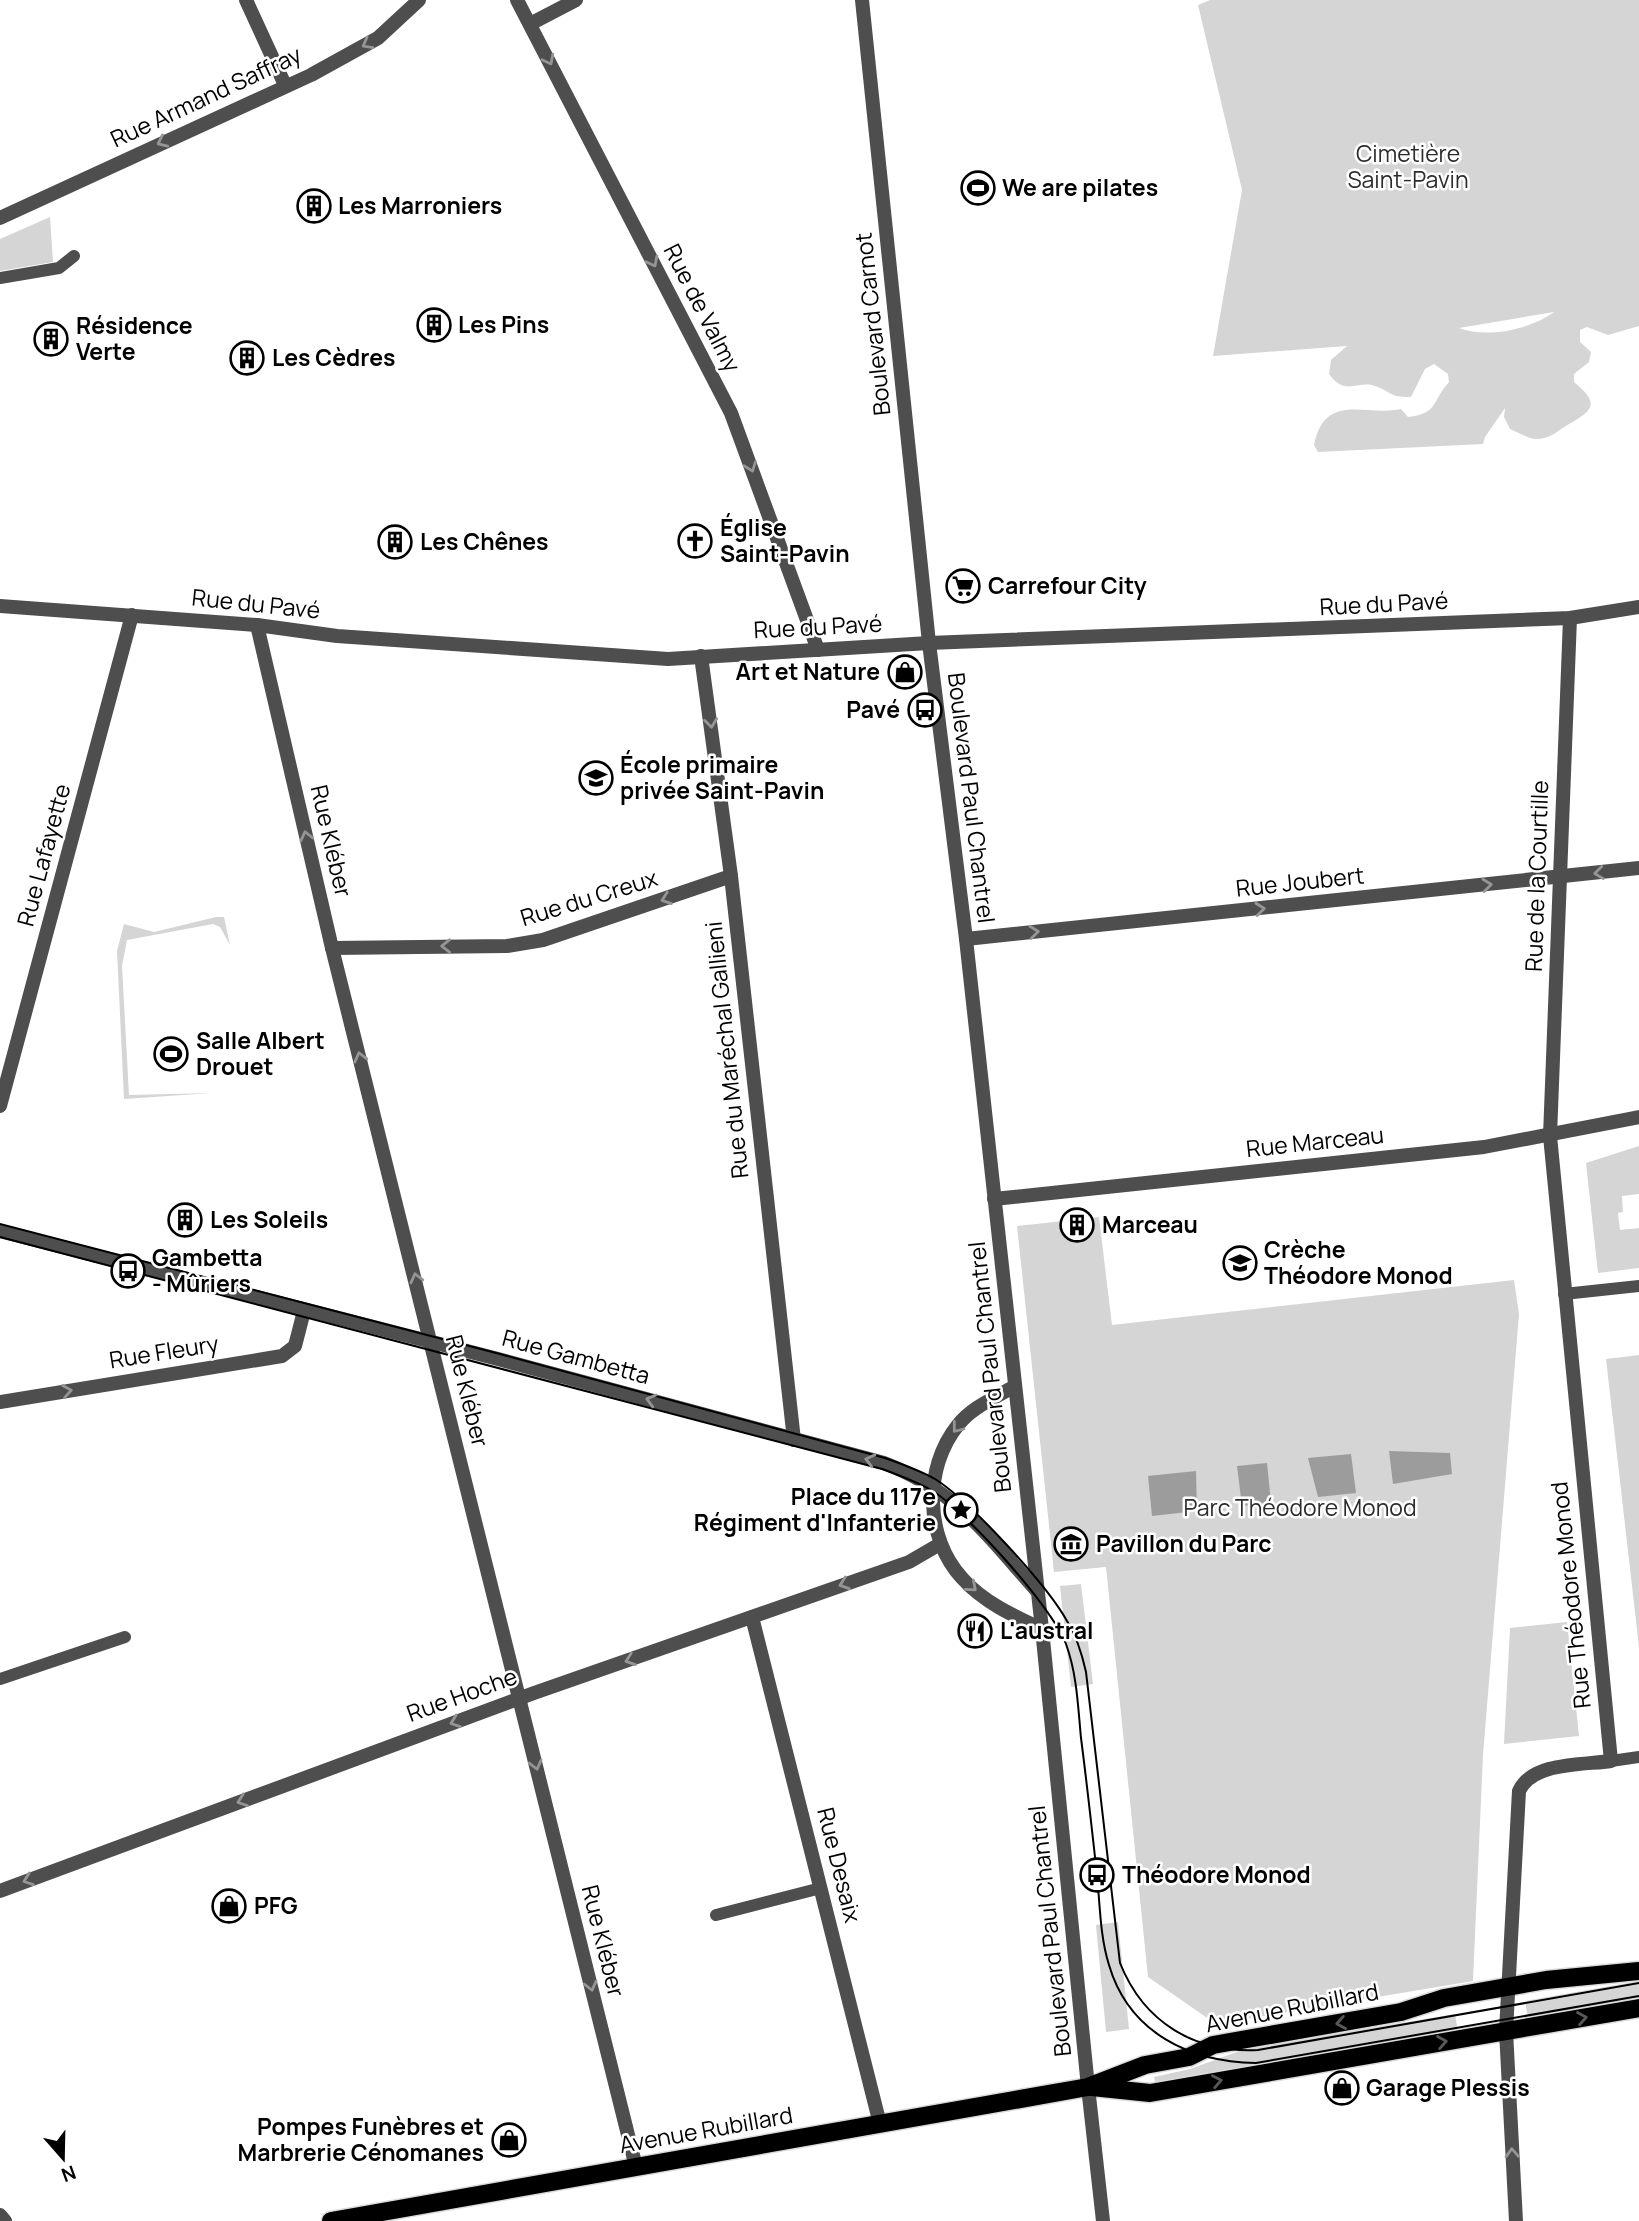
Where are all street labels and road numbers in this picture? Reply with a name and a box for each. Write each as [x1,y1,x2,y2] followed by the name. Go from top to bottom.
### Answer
[105,38,306,154] street label: Rue Armand Saffray
[846,231,898,417] street label: Boulevard Carnot
[657,238,749,377] street label: Rue de Valmy
[190,580,322,626] street label: Rue du Pavé
[1319,584,1449,622] street label: Rue du Pavé
[753,607,883,645] street label: Rue du Pavé
[941,671,1003,925] street label: Boulevard Paul Chantrel
[9,780,77,930] street label: Rue Lafayette
[1517,780,1555,972] street label: Rue de la Courtille
[304,782,360,900] street label: Rue Kléber
[1234,858,1366,904] street label: Rue Joubert
[516,861,661,933] street label: Rue du Creux
[697,920,755,1180] street label: Rue du Maréchal Gallieni
[1244,1118,1385,1164] street label: Rue Marceau
[960,1240,1018,1494] street label: Boulevard Paul Chantrel
[499,1321,654,1391] street label: Rue Gambetta
[107,1327,221,1375] street label: Rue Fleury
[439,1332,497,1450] street label: Rue Kléber
[1542,1480,1598,1710] street label: Rue Théodore Monod
[402,1659,521,1729] street label: Rue Hoche
[810,1804,870,1926] street label: Rue Desaix
[1020,1804,1078,2058] street label: Boulevard Paul Chantrel
[575,1882,633,2000] street label: Rue Kléber
[1203,1975,1381,2039] street label: Avenue Rubillard
[617,2098,795,2160] street label: Avenue Rubillard

